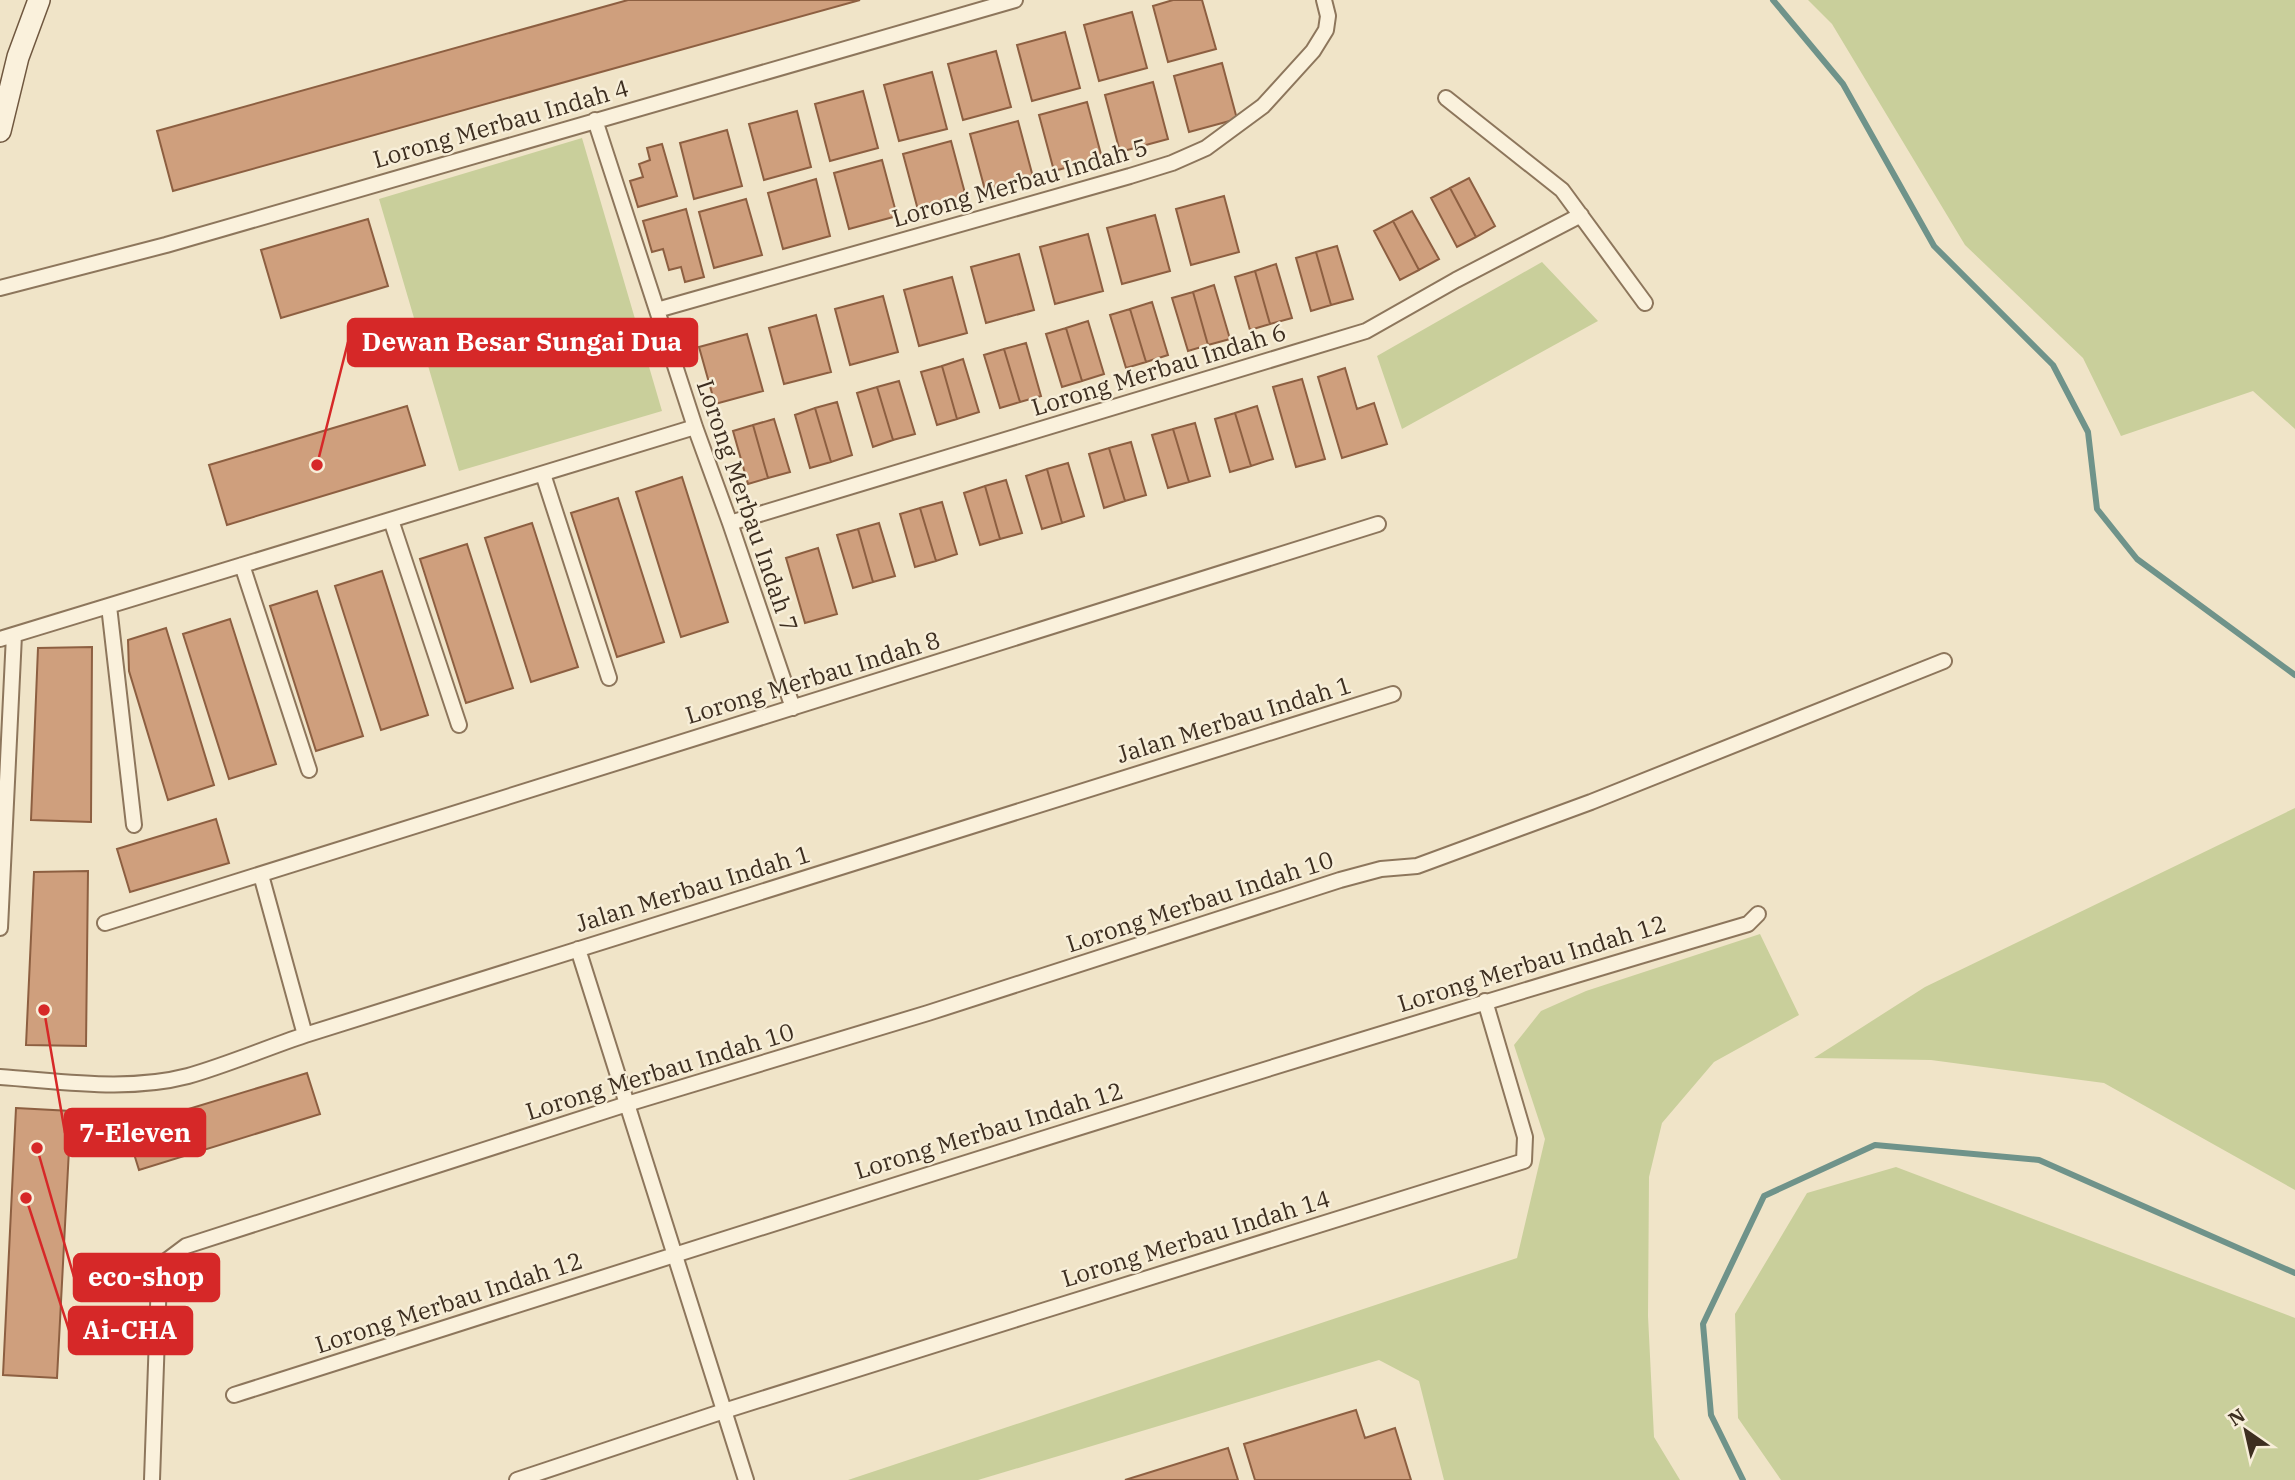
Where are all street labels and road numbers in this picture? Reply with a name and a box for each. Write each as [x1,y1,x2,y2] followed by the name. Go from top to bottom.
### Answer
[369,71,632,175] street label: Lorong Merbau Indah 4
[888,130,1151,234] street label: Lorong Merbau Indah 5
[1027,315,1290,423] street label: Lorong Merbau Indah 6
[690,375,806,636] street label: Lorong Merbau Indah 7
[681,623,944,731] street label: Lorong Merbau Indah 8
[1112,668,1355,770] street label: Jalan Merbau Indah 1
[571,837,814,939] street label: Jalan Merbau Indah 1
[1062,843,1337,959] street label: Lorong Merbau Indah 10
[1394,907,1670,1019] street label: Lorong Merbau Indah 12
[522,1015,798,1127] street label: Lorong Merbau Indah 10
[851,1074,1127,1186] street label: Lorong Merbau Indah 12
[1058,1182,1334,1294] street label: Lorong Merbau Indah 14
[311,1244,586,1360] street label: Lorong Merbau Indah 12

